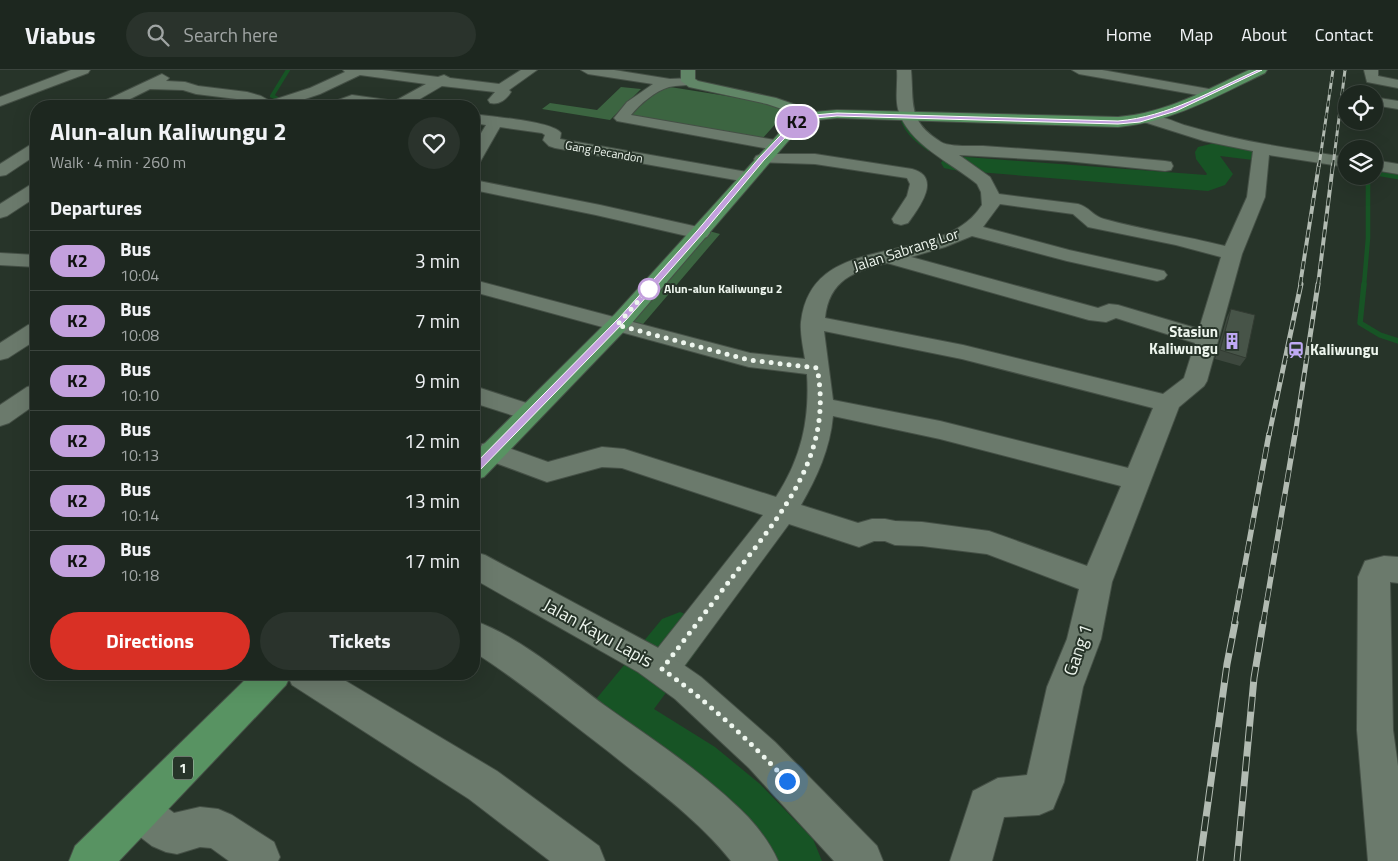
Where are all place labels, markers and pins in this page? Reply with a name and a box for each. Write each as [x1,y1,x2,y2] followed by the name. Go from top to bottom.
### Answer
[638,278,660,300] marker: Alun-alun Kaliwungu 2
[664,279,782,298] place label: Alun-alun Kaliwungu 2
[1149,320,1218,360] place label: Stasiun Kaliwungu
[1222,331,1242,351] building icon: Stasiun Kaliwungu
[1310,338,1379,361] place label: Kaliwungu
[1286,340,1306,360] station icon: Kaliwungu

